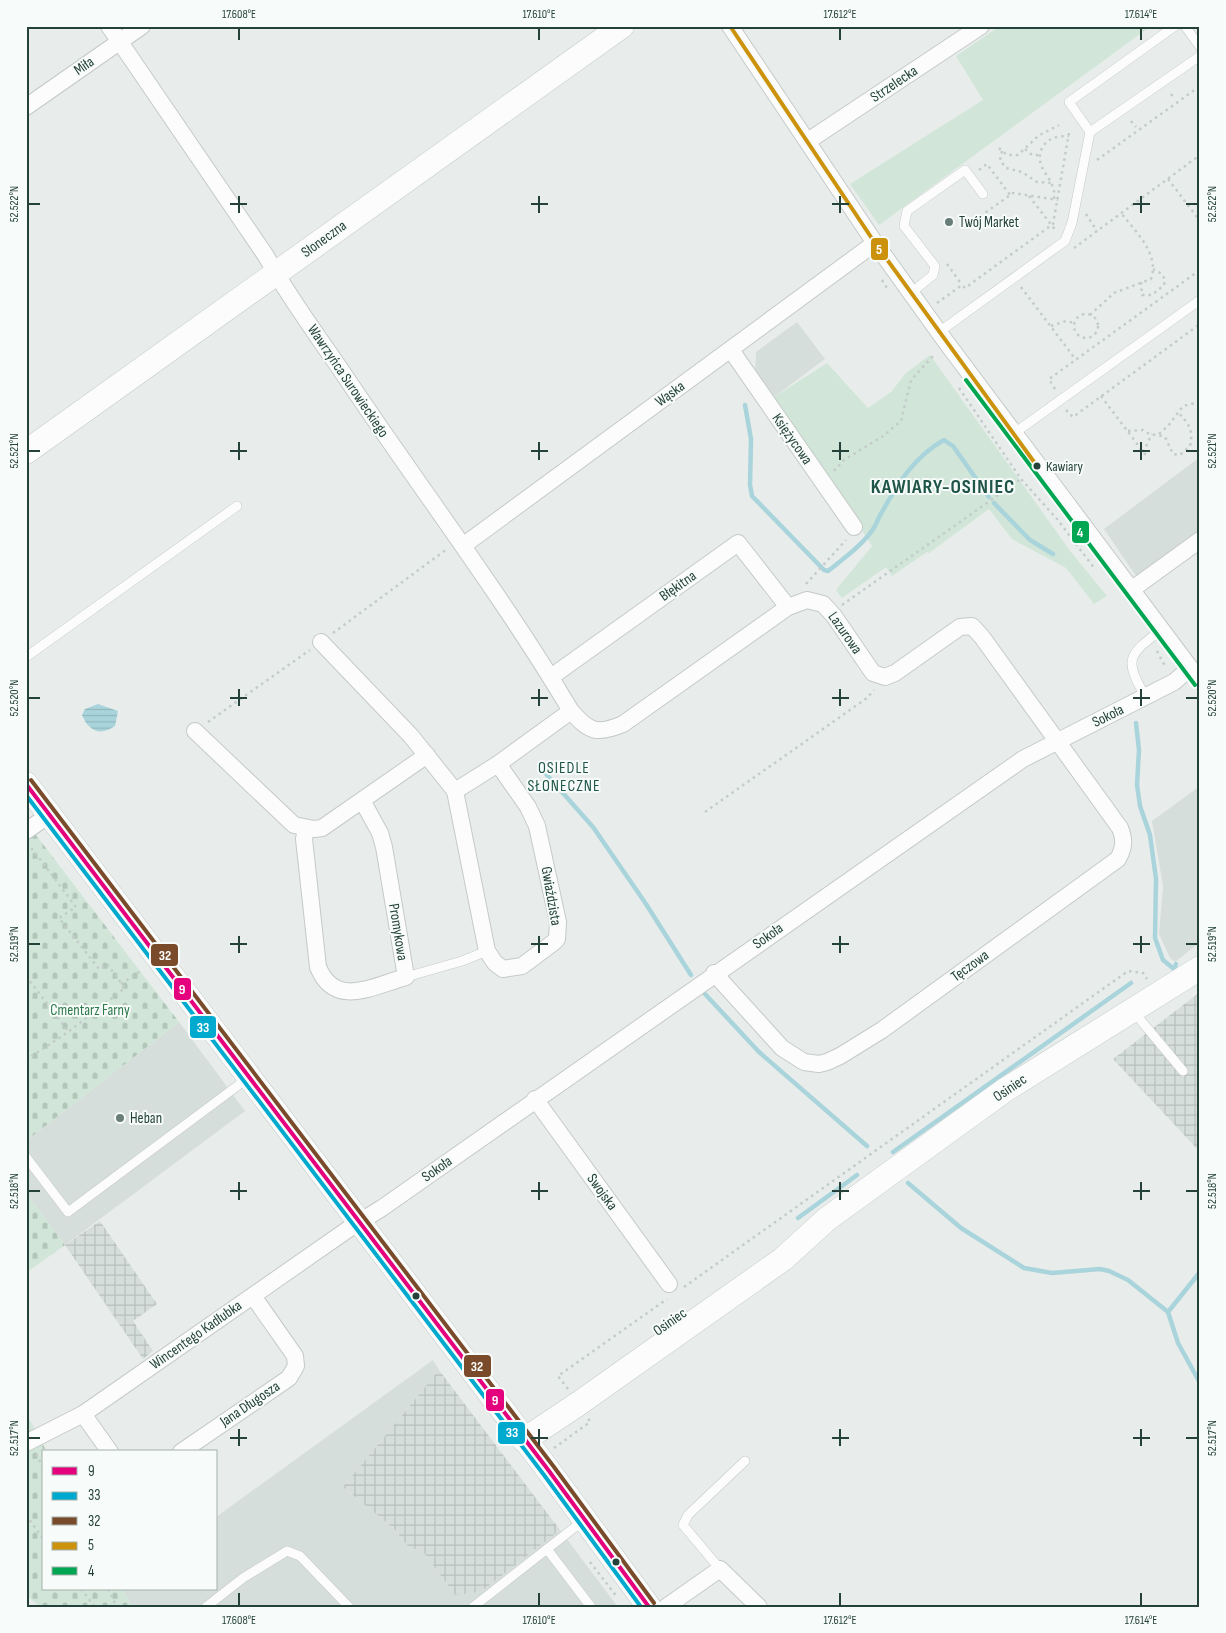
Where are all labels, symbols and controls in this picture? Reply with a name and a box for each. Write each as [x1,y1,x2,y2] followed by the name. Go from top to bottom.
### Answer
[222,7,256,22] text: 17.608°E
[522,7,556,22] text: 17.610°E
[824,7,857,22] text: 17.612°E
[1125,7,1157,22] text: 17.614°E
[70,52,98,80] street label: Miła
[867,61,921,107] street label: Strzelecka
[7,186,22,222] text: 52.522°N
[1205,186,1220,222] text: 52.522°N
[959,213,1020,232] place label: Twój Market
[298,216,351,262] street label: Słoneczna
[943,216,955,228] marker: Twój Market
[870,237,889,261] line badge: 5
[876,241,882,258] text: 5
[303,321,393,441] street label: Wawrzyńca Surowieckiego
[651,377,689,411] street label: Wąska
[768,410,817,468] street label: Księżycowa
[7,433,22,469] text: 52.521°N
[1205,433,1220,469] text: 52.521°N
[1046,458,1084,475] place label: Kawiary
[1032,461,1042,471] marker: Kawiary
[871,475,1015,499] district label: KAWIARY-OSINIEC
[1071,520,1090,544] line badge: 4
[1077,524,1084,541] text: 4
[656,566,700,605] street label: Błękitna
[824,608,866,658] street label: Lazurowa
[7,680,22,716] text: 52.520°N
[1205,680,1220,716] text: 52.520°N
[1089,700,1127,732] street label: Sokoła
[527,759,601,796] district label: OSIEDLE SŁONECZNE
[536,865,566,927] street label: Gwiaździsta
[384,902,412,962] street label: Promykowa
[749,919,787,953] street label: Sokoła
[7,926,22,962] text: 52.519°N
[1205,926,1220,962] text: 52.519°N
[150,943,179,967] line badge: 32
[947,946,993,986] street label: Tęczowa
[159,947,171,964] text: 32
[173,977,192,1001] line badge: 9
[179,981,186,998] text: 9
[50,1001,130,1020] park label: Cmentarz Farny
[189,1015,217,1039] line badge: 33
[197,1019,209,1036] text: 33
[989,1070,1031,1106] street label: Osiniec
[130,1109,162,1128] place label: Heban
[114,1112,126,1124] marker: Heban
[418,1152,456,1186] street label: Sokoła
[582,1170,622,1214] street label: Swojska
[7,1173,22,1209] text: 52.518°N
[1205,1173,1220,1209] text: 52.518°N
[411,1291,421,1301] unlabelled marker
[146,1296,246,1374] street label: Wincentego Kadłubka
[649,1304,691,1340] street label: Osiniec
[463,1354,492,1378] line badge: 32
[471,1358,483,1375] text: 32
[216,1377,284,1432] street label: Jana Długosza
[485,1388,505,1412] line badge: 9
[492,1392,499,1409] text: 9
[7,1420,22,1456] text: 52.517°N
[1205,1420,1220,1456] text: 52.517°N
[497,1421,526,1445] line badge: 33
[506,1424,518,1441] text: 33
[42,1450,218,1590] legend
[88,1462,95,1481] text: 9
[88,1486,101,1505] text: 33
[88,1512,100,1531] text: 32
[88,1536,94,1555] text: 5
[611,1557,621,1567] unlabelled marker
[88,1562,94,1581] text: 4
[222,1613,256,1628] text: 17.608°E
[522,1613,556,1628] text: 17.610°E
[824,1613,857,1628] text: 17.612°E
[1125,1613,1157,1628] text: 17.614°E

